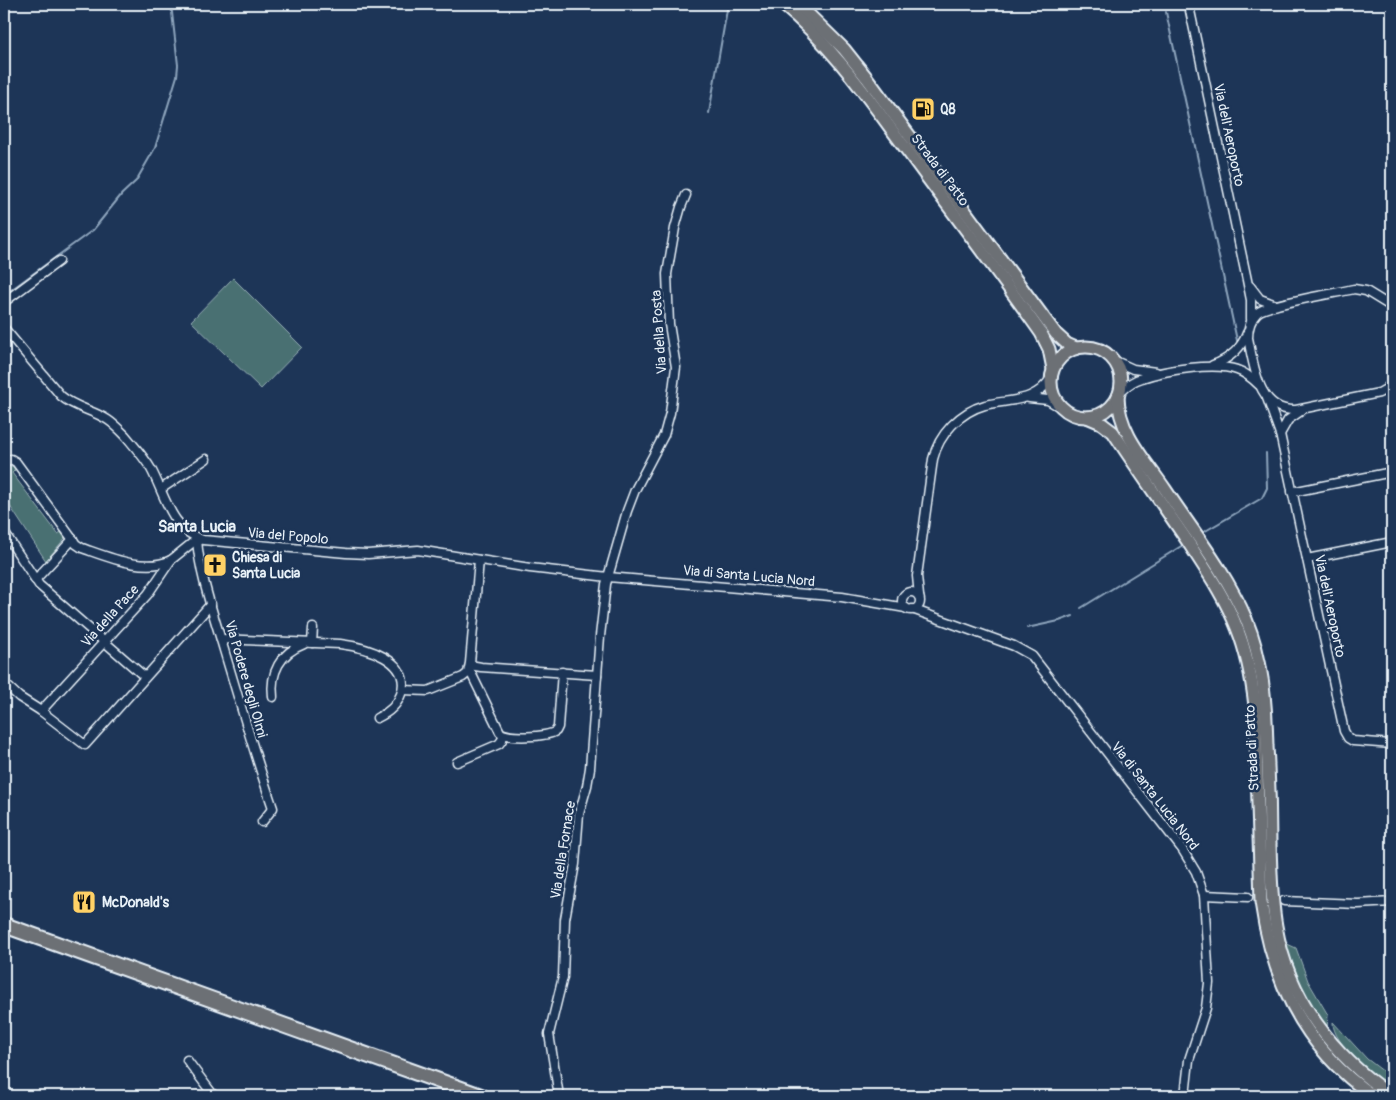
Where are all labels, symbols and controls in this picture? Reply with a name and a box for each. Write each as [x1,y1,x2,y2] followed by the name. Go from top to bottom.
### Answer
[1210,82,1248,188] street label: Via dell'Aeroporto
[910,96,936,122] fuel station icon: Q8
[940,101,956,118] place label: Q8
[907,130,973,210] street label: Strada di Patto
[648,289,670,375] street label: Via della Posta
[158,517,237,537] district label: Santa Lucia
[247,524,330,548] street label: Via del Popolo
[232,549,301,582] place label: Chiesa di Santa Lucia
[202,552,228,578] church icon: Chiesa di Santa Lucia
[1311,553,1349,659] street label: Via dell'Aeroporto
[682,562,816,590] street label: Via di Santa Lucia Nord
[78,581,143,651] street label: Via della Pace
[221,618,271,740] street label: Via Podere degli Olmi
[1241,704,1263,791] street label: Strada di Patto
[1107,738,1203,854] street label: Via di Santa Lucia Nord
[547,800,579,900] street label: Via della Fornace
[71,889,97,915] restaurant icon: McDonald's
[102,894,170,911] place label: McDonald's

